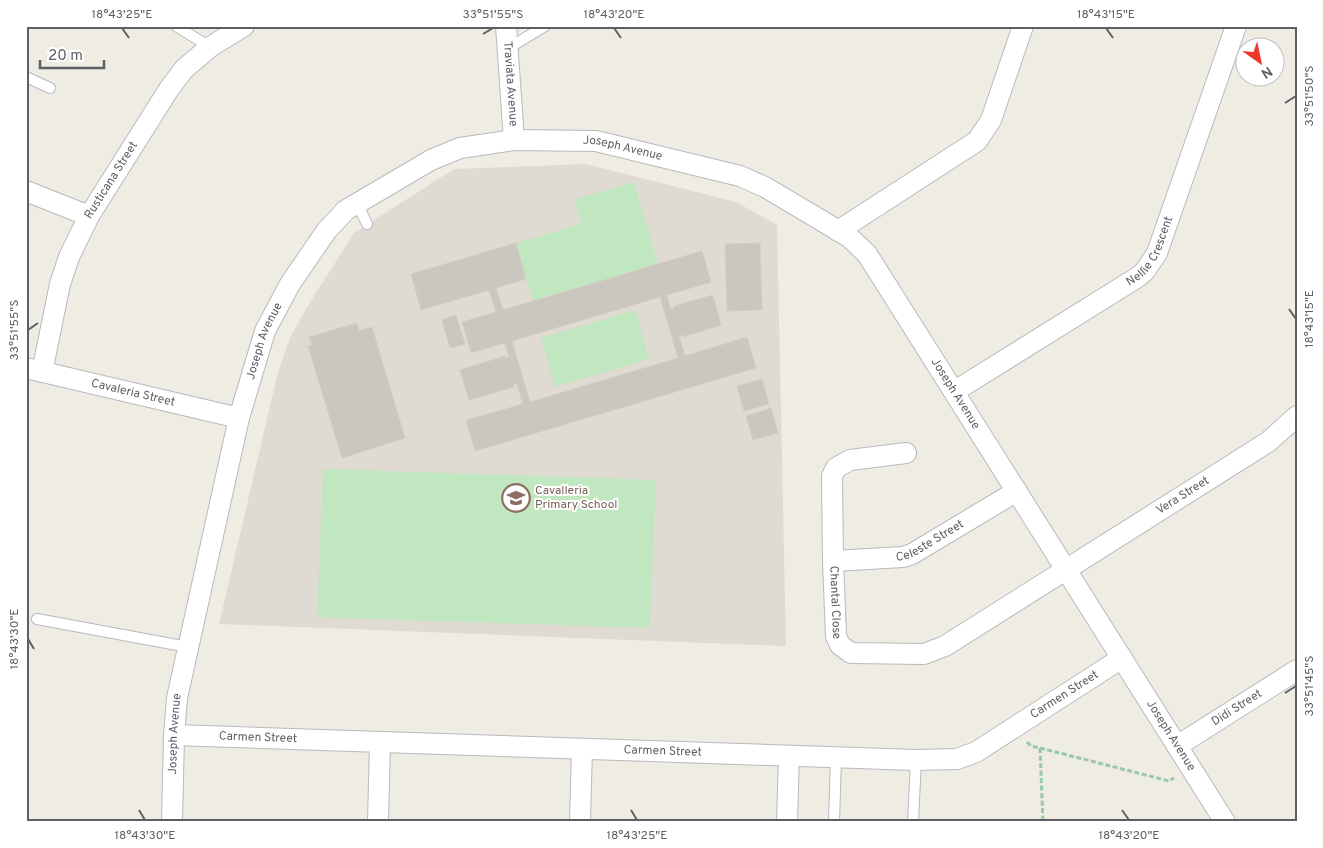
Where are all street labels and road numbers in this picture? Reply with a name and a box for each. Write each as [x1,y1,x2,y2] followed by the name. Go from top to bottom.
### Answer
[499,41,521,127] street label: Traviata Avenue
[583,133,664,165] street label: Joseph Avenue
[81,139,142,222] street label: Rusticana Street
[1123,214,1177,290] street label: Nellie Crescent
[243,300,287,382] street label: Joseph Avenue
[927,355,984,433] street label: Joseph Avenue
[89,376,177,411] street label: Cavaleria Street
[1153,473,1213,518] street label: Vera Street
[895,517,967,565] street label: Celeste Street
[825,565,845,642] street label: Chantal Close
[1027,667,1102,723] street label: Carmen Street
[1209,686,1265,730] street label: Didi Street
[165,692,186,775] street label: Joseph Avenue
[1142,697,1199,774] street label: Joseph Avenue
[218,729,297,747] street label: Carmen Street
[623,742,702,761] street label: Carmen Street

